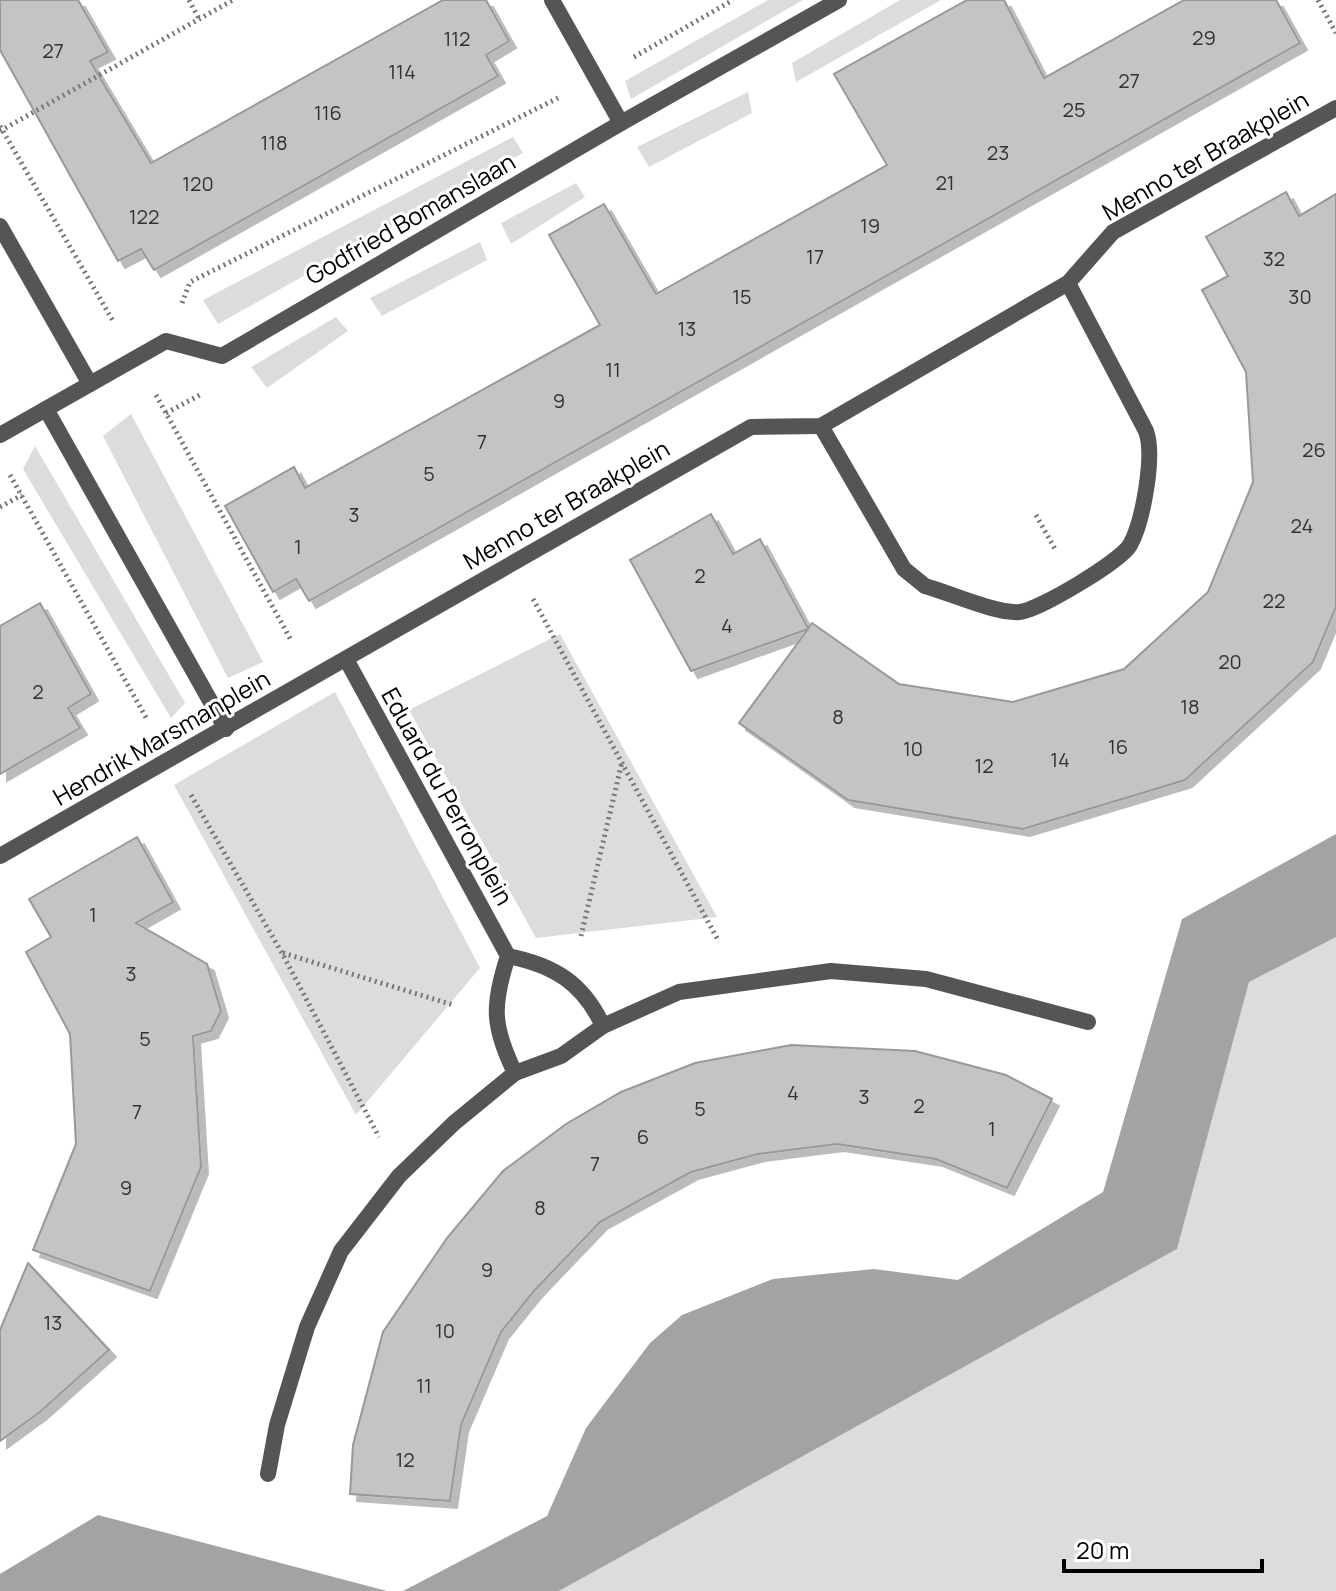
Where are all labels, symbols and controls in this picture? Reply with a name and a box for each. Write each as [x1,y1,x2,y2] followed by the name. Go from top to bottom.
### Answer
[1192,24,1216,51] house number: 29
[444,25,471,52] house number: 112
[42,37,64,64] house number: 27
[388,58,416,85] house number: 114
[1118,67,1140,94] house number: 27
[1096,82,1314,228] street label: Menno ter Braakplein
[1063,96,1085,123] house number: 25
[314,99,342,126] house number: 116
[260,129,288,156] house number: 118
[987,139,1009,166] house number: 23
[299,144,521,292] street label: Godfried Bomanslaan
[935,169,955,196] house number: 21
[182,170,214,197] house number: 120
[129,203,159,230] house number: 122
[860,212,880,239] house number: 19
[806,243,824,270] house number: 17
[1263,245,1285,272] house number: 32
[732,283,752,310] house number: 15
[1288,283,1312,310] house number: 30
[678,315,696,342] house number: 13
[605,356,621,383] house number: 11
[553,387,565,414] house number: 9
[477,428,487,455] house number: 7
[457,431,675,577] street label: Menno ter Braakplein
[1302,436,1326,463] house number: 26
[423,460,435,487] house number: 5
[348,501,360,528] house number: 3
[1291,512,1313,539] house number: 24
[294,533,302,560] house number: 1
[694,562,706,589] house number: 2
[1263,587,1285,614] house number: 22
[721,612,733,639] house number: 4
[1218,648,1242,675] house number: 20
[46,661,276,813] street label: Hendrik Marsmanplein
[32,678,44,705] house number: 2
[374,681,522,911] street label: Eduard du Perronplein
[1180,693,1200,720] house number: 18
[832,703,844,730] house number: 8
[1108,733,1128,760] house number: 16
[903,735,923,762] house number: 10
[1050,746,1070,773] house number: 14
[974,752,994,779] house number: 12
[89,901,97,928] house number: 1
[125,960,137,987] house number: 3
[139,1025,151,1052] house number: 5
[787,1079,799,1106] house number: 4
[858,1083,870,1110] house number: 3
[913,1092,925,1119] house number: 2
[694,1095,706,1122] house number: 5
[132,1098,142,1125] house number: 7
[988,1115,996,1142] house number: 1
[637,1123,649,1150] house number: 6
[590,1150,600,1177] house number: 7
[120,1174,132,1201] house number: 9
[534,1194,546,1221] house number: 8
[481,1256,493,1283] house number: 9
[44,1309,62,1336] house number: 13
[435,1317,455,1344] house number: 10
[416,1372,432,1399] house number: 11
[395,1446,415,1473] house number: 12
[1064,1523,1262,1573] scale bar
[1076,1533,1129,1566] text: 20 m

